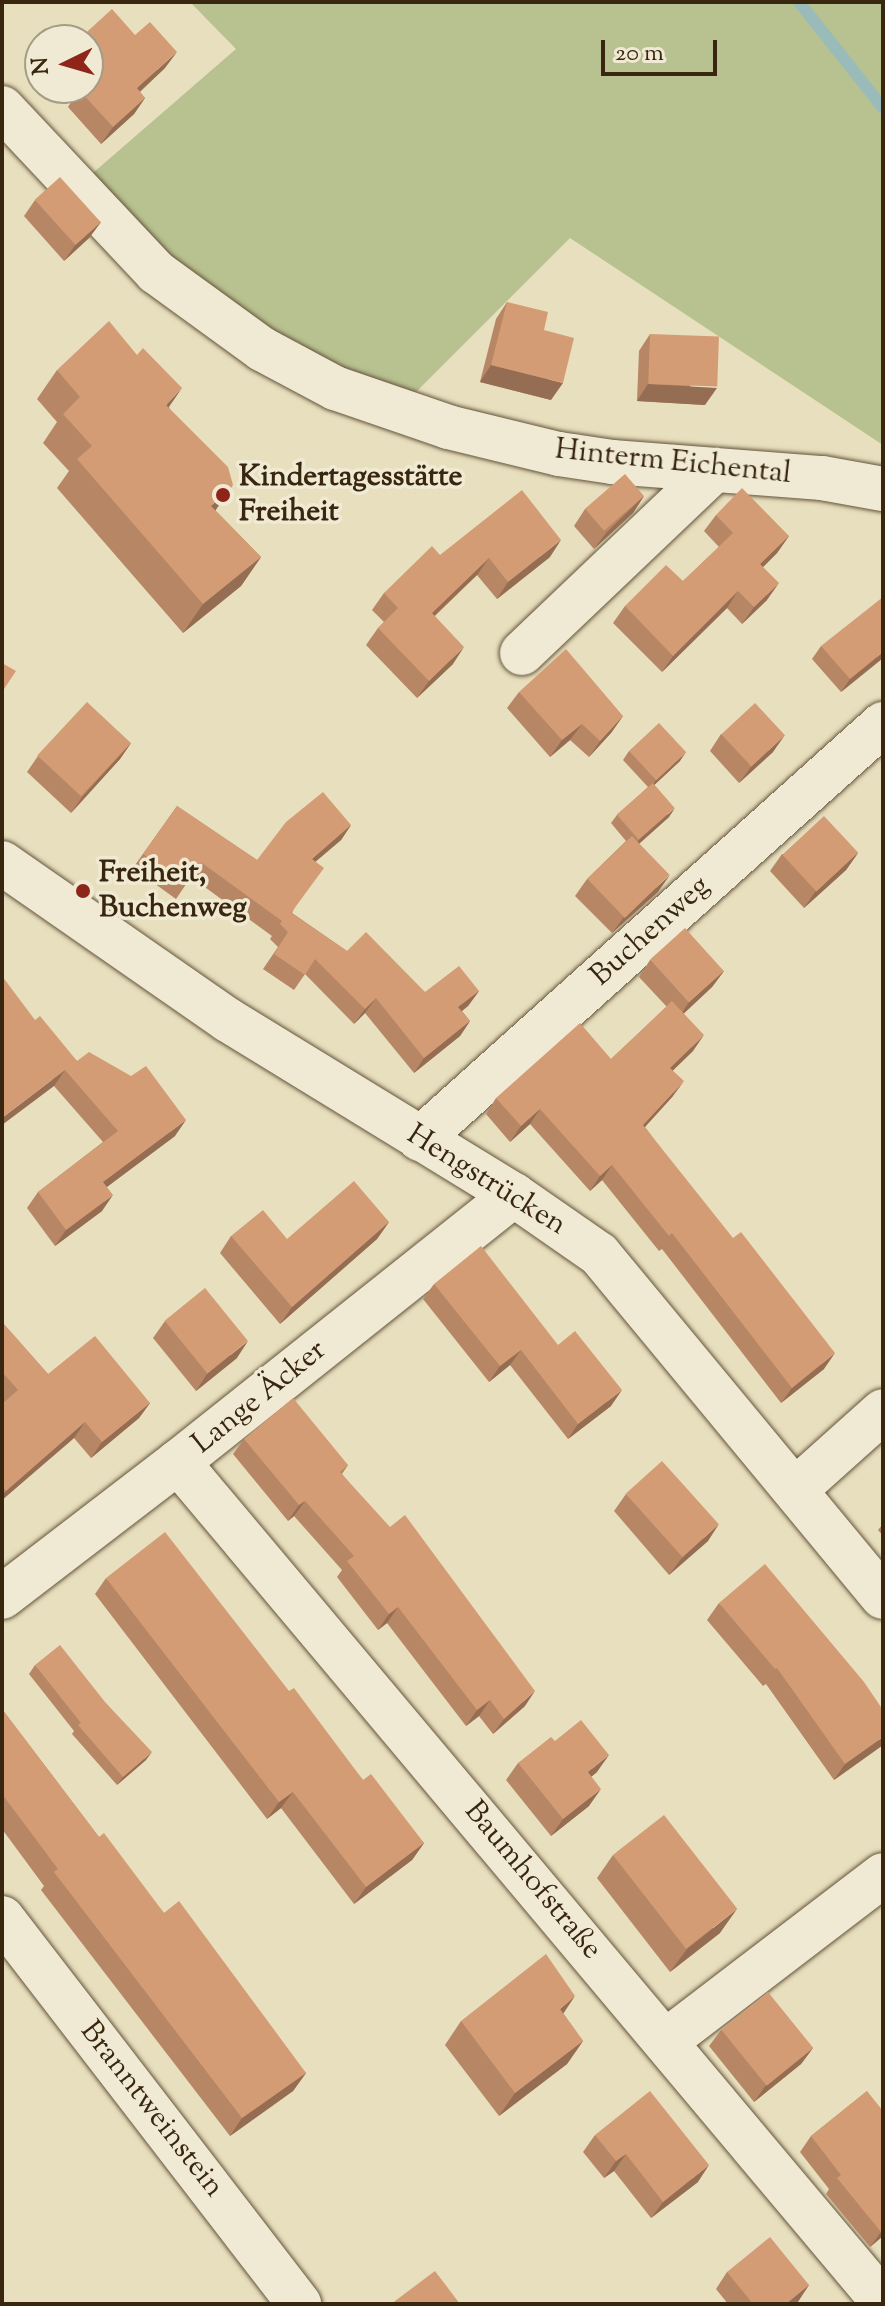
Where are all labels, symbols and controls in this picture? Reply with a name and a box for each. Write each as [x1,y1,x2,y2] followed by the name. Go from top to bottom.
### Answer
[24,24,104,104] north arrow
[605,24,721,74] scale bar
[615,37,664,71] text: 20 m
[25,56,59,76] text: N
[553,433,793,493] street label: Hinterm Eichental
[239,460,463,530] place label: Kindertagesstätte Freiheit
[214,486,232,504] marker: Kindertagesstätte Freiheit
[99,856,247,926] place label: Freiheit, Buchenweg
[584,869,718,995] street label: Buchenweg
[74,882,92,900] marker: Freiheit, Buchenweg
[400,1118,572,1244] street label: Hengstrücken
[186,1333,334,1463] street label: Lange Äcker
[455,1795,609,1967] street label: Baumhofstraße
[71,2015,231,2205] street label: Branntweinstein

